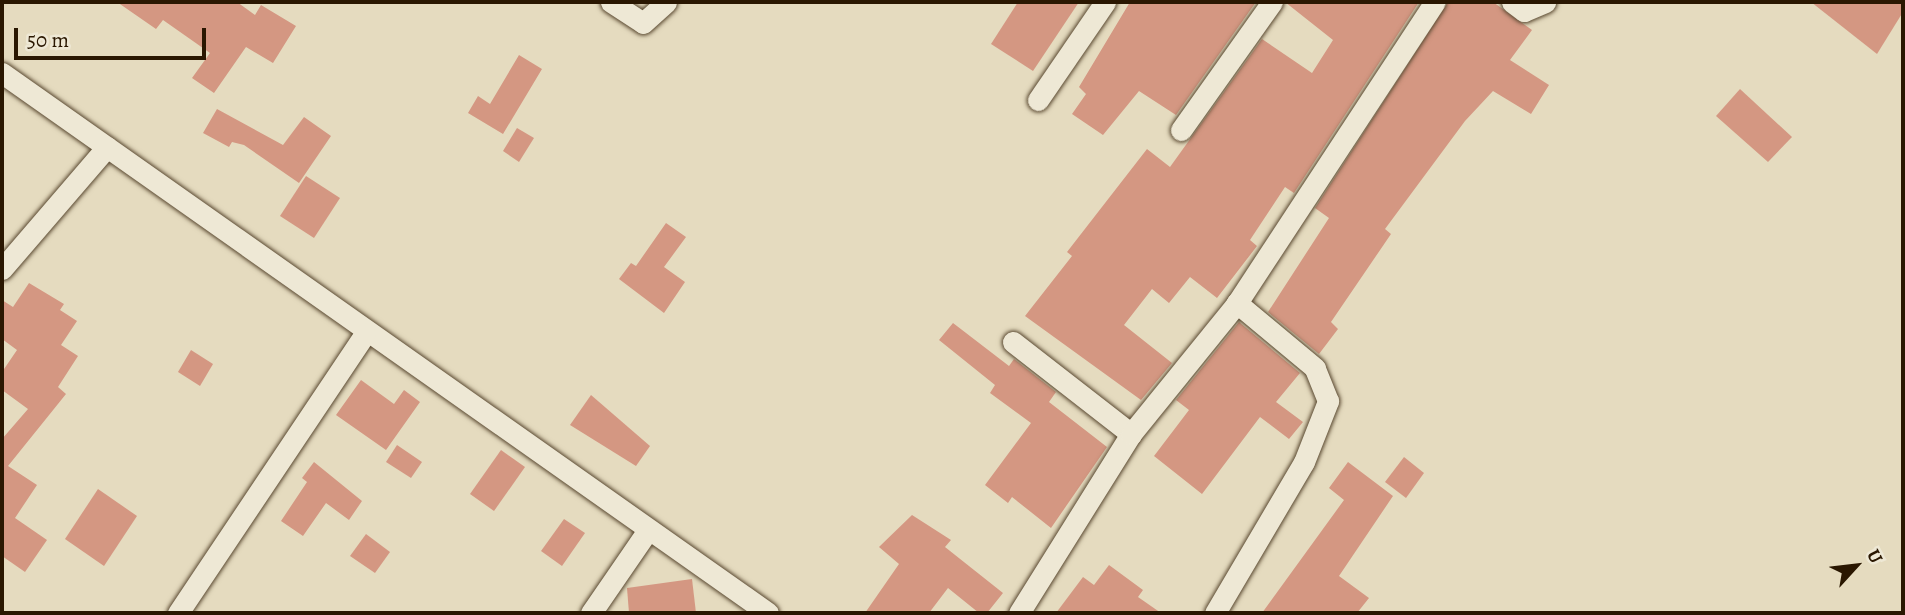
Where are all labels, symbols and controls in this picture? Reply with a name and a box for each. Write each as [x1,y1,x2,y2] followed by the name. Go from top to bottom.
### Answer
[18,14,210,58] scale bar
[27,26,69,54] text: 50 m
[1821,531,1891,601] north arrow
[1860,545,1889,568] text: U

